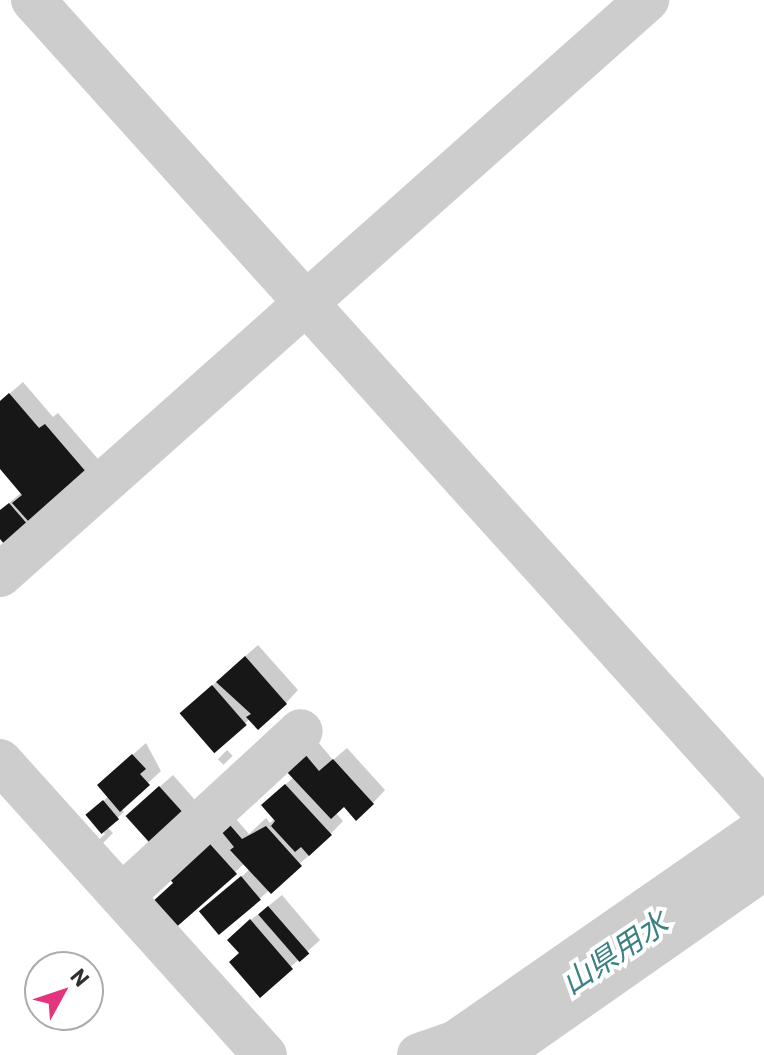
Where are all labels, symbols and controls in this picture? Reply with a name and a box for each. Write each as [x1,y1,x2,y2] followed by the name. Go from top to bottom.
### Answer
[554,904,674,1000] water label: 山県用水
[24,951,104,1031] north arrow
[66,963,96,991] text: N

